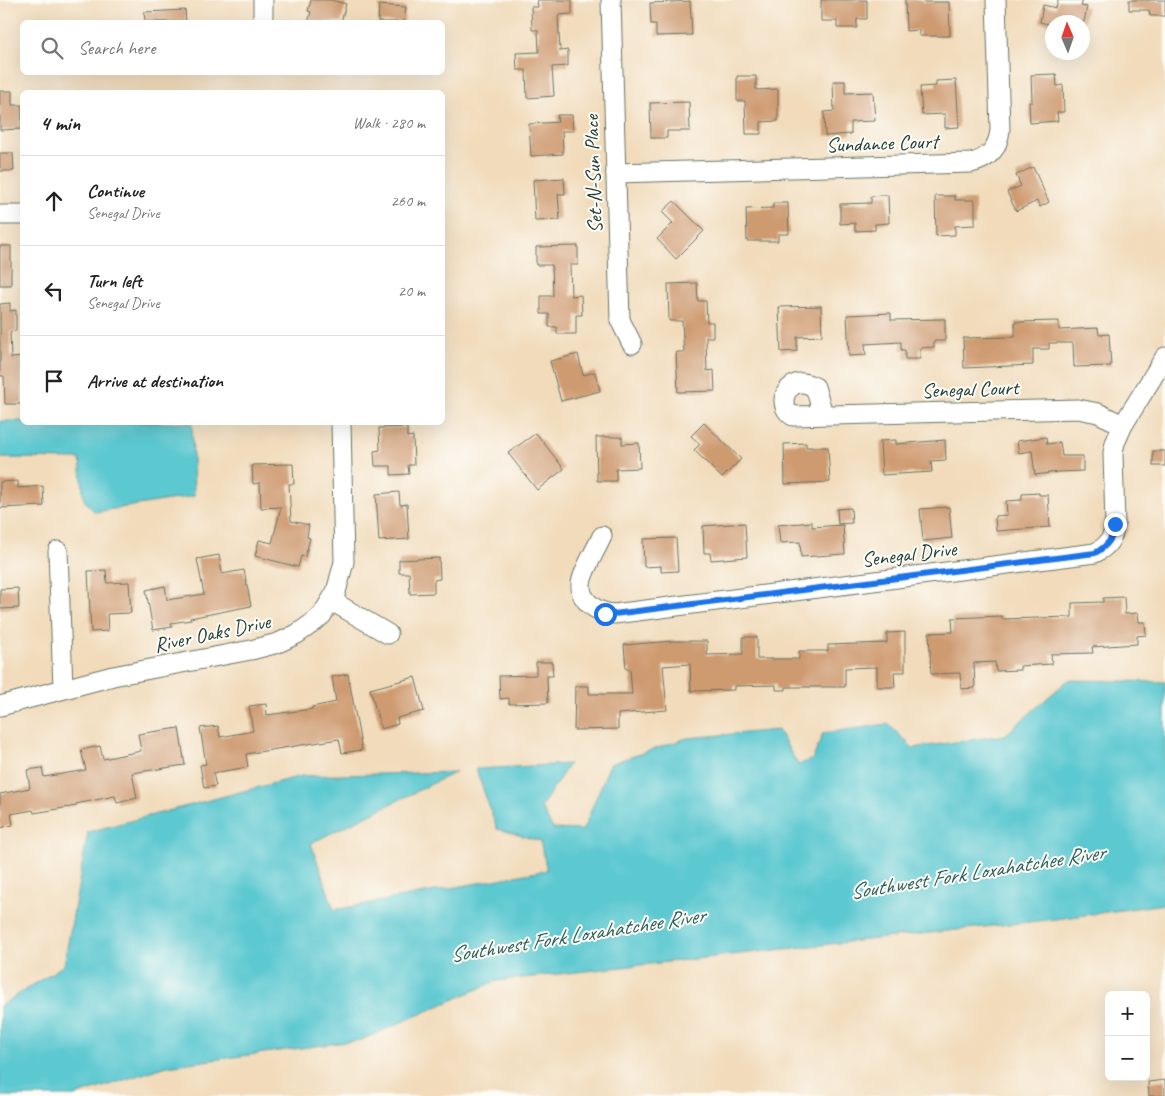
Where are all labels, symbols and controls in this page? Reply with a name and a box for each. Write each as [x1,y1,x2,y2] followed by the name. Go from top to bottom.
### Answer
[1045,15,1090,60] north arrow
[20,20,445,75] search box
[38,34,66,62] icon: search
[78,36,155,60] text: Search here
[40,110,80,136] text: 4 min
[353,113,425,133] text: Walk · 280 m
[578,113,608,234] street label: Set-N-Sun Place
[826,128,942,158] street label: Sundance Court
[87,179,144,203] text: Continue
[40,187,68,215] icon: ahead
[391,191,425,211] text: 260 m
[87,203,160,223] text: Senegal Drive
[87,269,142,293] text: Turn left
[40,277,68,305] icon: left
[398,281,425,301] text: 20 m
[87,293,160,313] text: Senegal Drive
[40,367,68,395] icon: arrive
[87,369,223,393] text: Arrive at destination
[921,374,1021,404] street label: Senegal Court
[1104,513,1127,536] route end
[860,535,959,573] street label: Senegal Drive
[594,603,617,626] route start
[152,608,274,658] street label: River Oaks Drive
[848,838,1109,906] water label: Southwest Fork Loxahatchee River
[448,901,709,969] water label: Southwest Fork Loxahatchee River
[1105,991,1150,1081] map controls
[1105,991,1150,1036] button: +
[1105,1036,1150,1081] button: −

